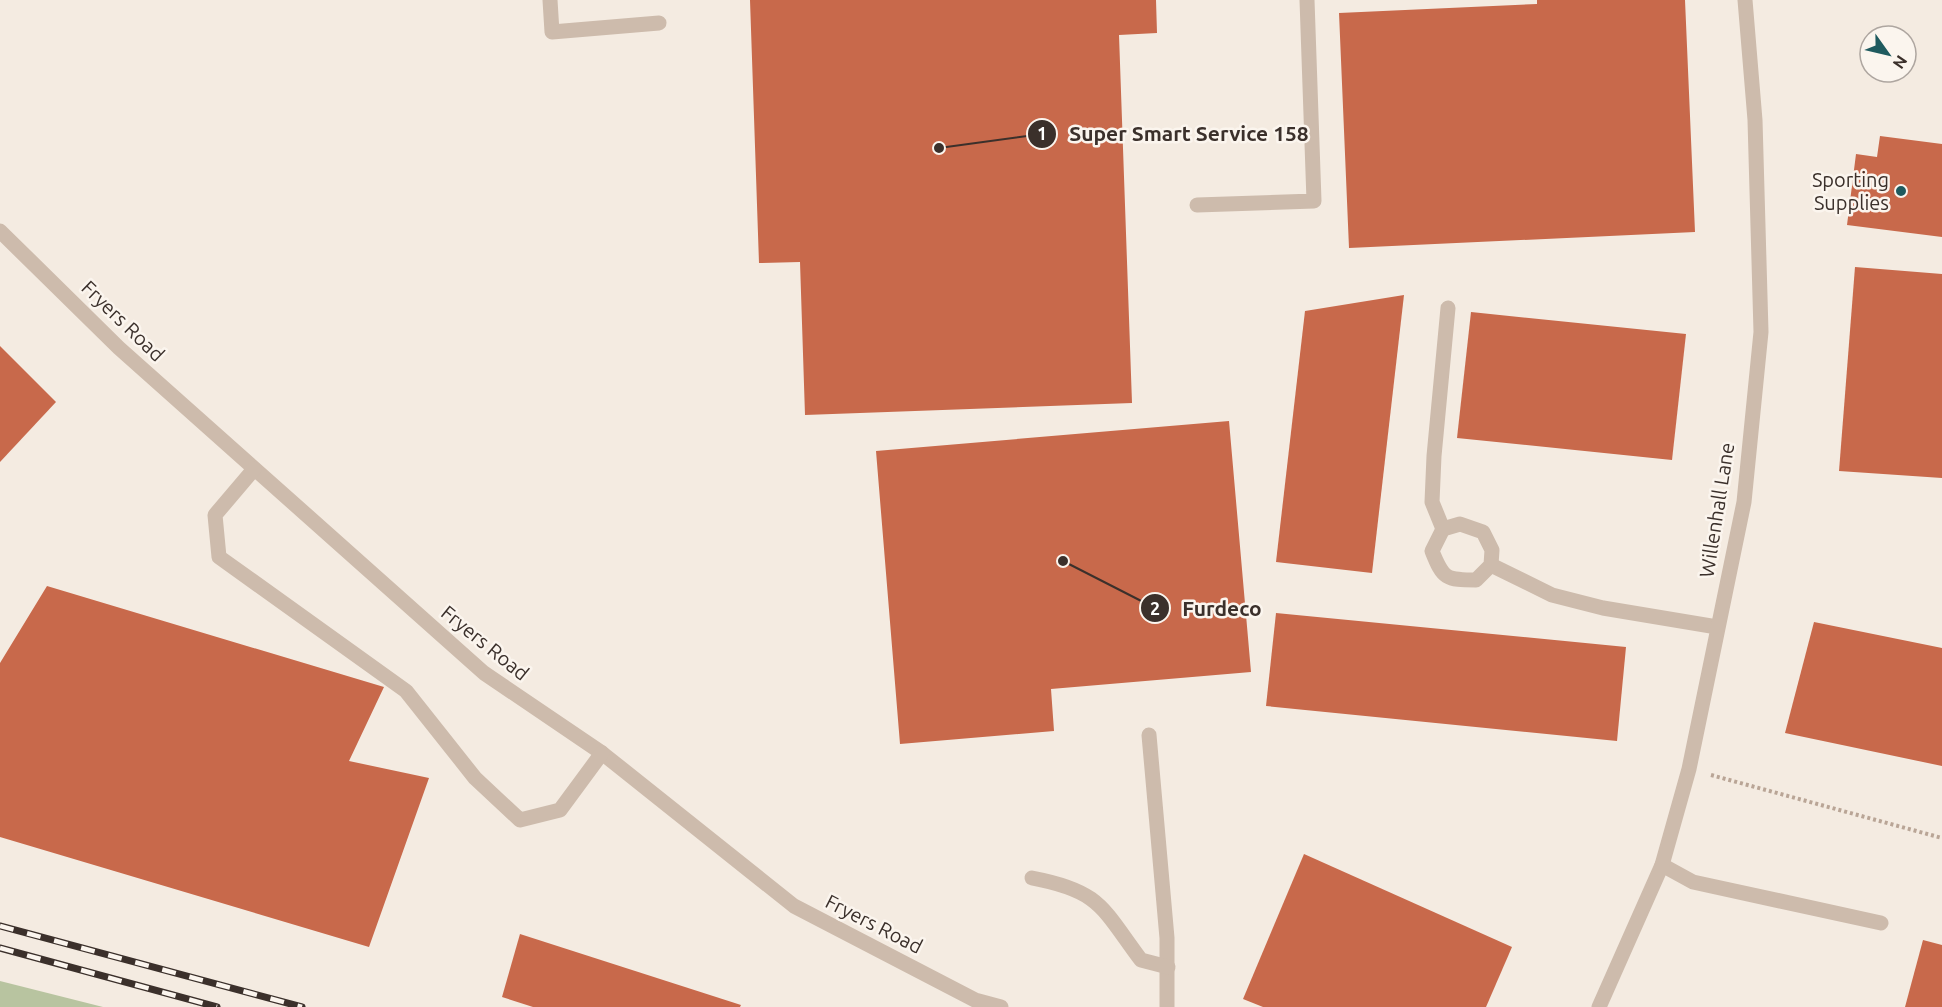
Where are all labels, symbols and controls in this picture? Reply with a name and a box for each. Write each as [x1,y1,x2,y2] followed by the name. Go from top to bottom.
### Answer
[1858,24,1918,84] north arrow
[1890,52,1911,72] text: N
[1027,114,1321,153] callout: Super Smart Service 158
[1069,121,1309,145] text: Super Smart Service 158
[1037,123,1047,143] text: 1
[1812,168,1889,214] place label: Sporting Supplies
[1894,184,1908,198] marker: Sporting Supplies
[77,276,169,366] street label: Fryers Road
[1694,441,1739,579] street label: Willenhall Lane
[1140,589,1273,628] callout: Furdeco
[1182,596,1262,620] text: Furdeco
[1150,598,1160,618] text: 2
[437,600,534,685] street label: Fryers Road
[822,889,927,958] street label: Fryers Road

